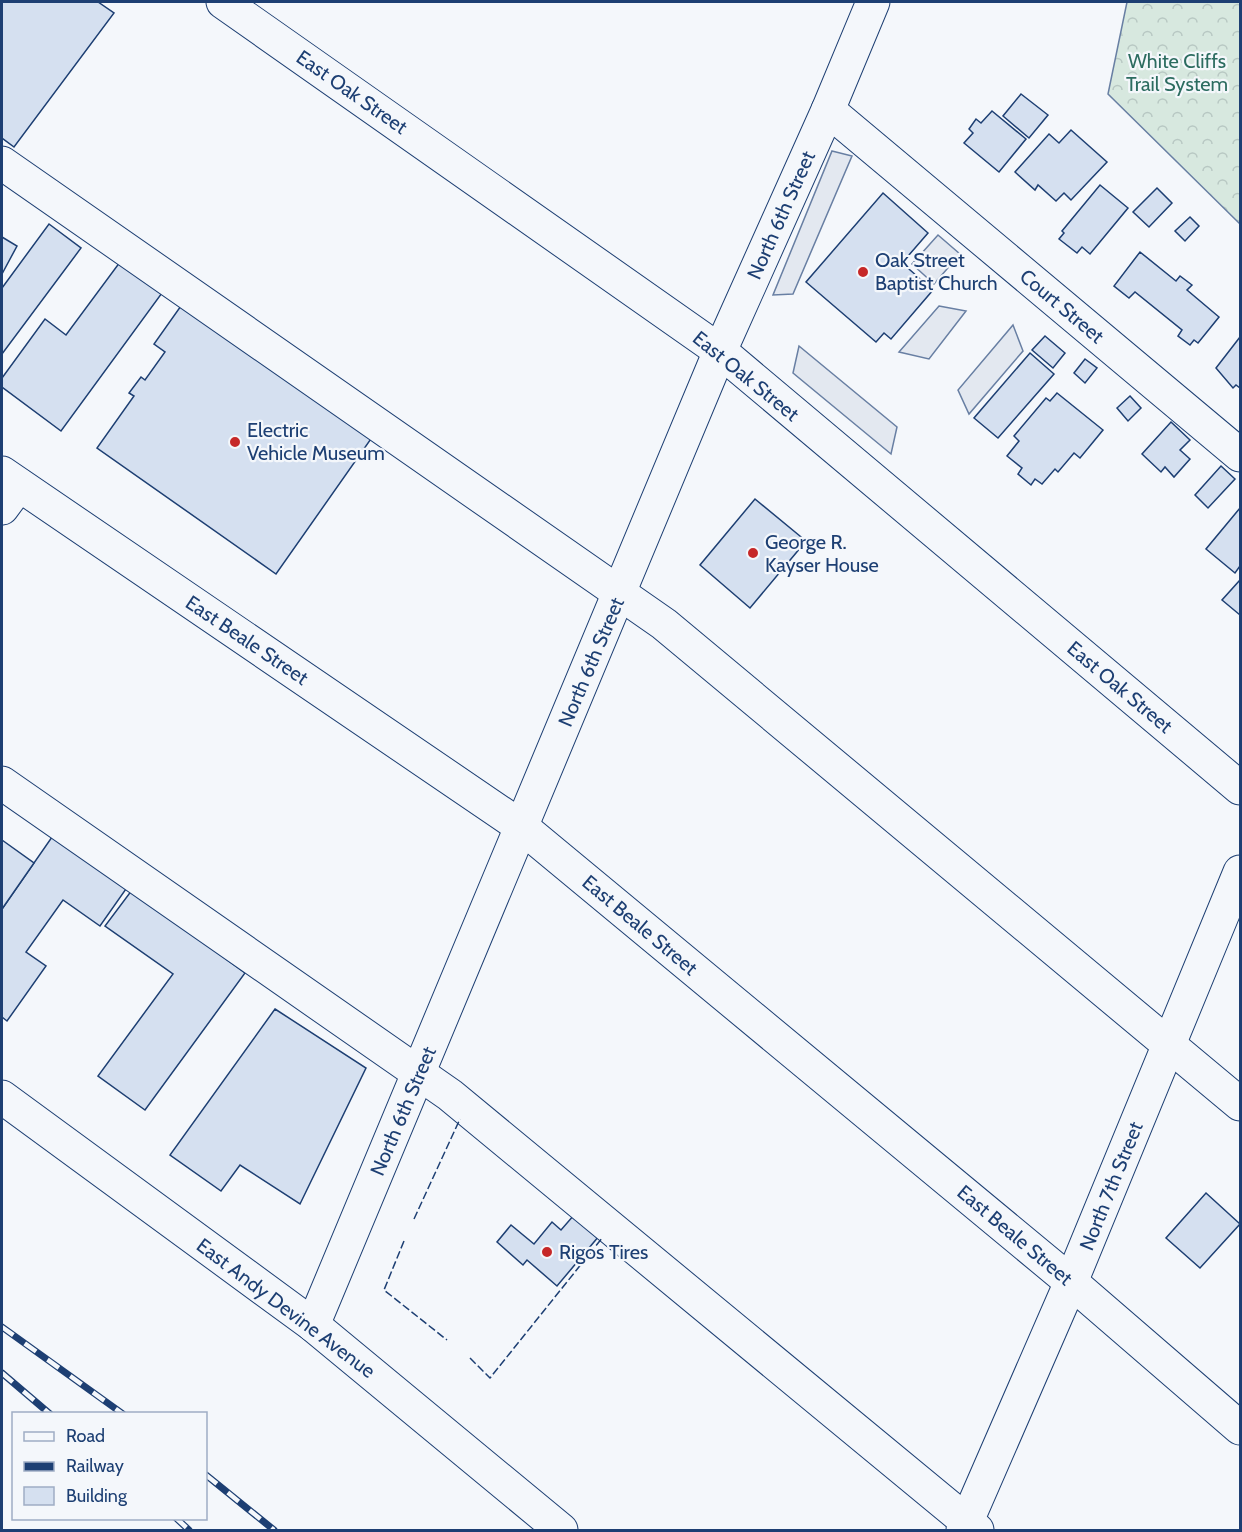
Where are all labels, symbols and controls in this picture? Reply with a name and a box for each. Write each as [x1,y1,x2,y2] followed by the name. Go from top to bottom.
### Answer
[292,45,412,139] street label: East Oak Street
[1126,49,1228,96] park label: White Cliffs Trail System
[742,147,820,283] street label: North 6th Street
[875,248,998,295] place label: Oak Street Baptist Church
[1015,264,1109,348] street label: Court Street
[856,265,870,279] marker: Oak Street Baptist Church
[688,326,804,426] street label: East Oak Street
[247,418,385,465] place label: Electric Vehicle Museum
[228,435,242,449] marker: Electric Vehicle Museum
[765,530,879,577] place label: George R. Kayser House
[746,546,760,560] marker: George R. Kayser House
[181,590,313,690] street label: East Beale Street
[553,594,629,730] street label: North 6th Street
[1063,636,1178,738] street label: East Oak Street
[578,870,703,980] street label: East Beale Street
[365,1043,441,1179] street label: North 6th Street
[1074,1118,1148,1254] street label: North 7th Street
[953,1180,1078,1290] street label: East Beale Street
[192,1233,380,1383] street label: East Andy Devine Avenue
[559,1240,648,1264] place label: Rigos Tires
[540,1245,554,1259] marker: Rigos Tires
[12,1412,207,1520] legend
[66,1425,105,1447] text: Road
[66,1455,124,1477] text: Railway
[66,1485,128,1507] text: Building

